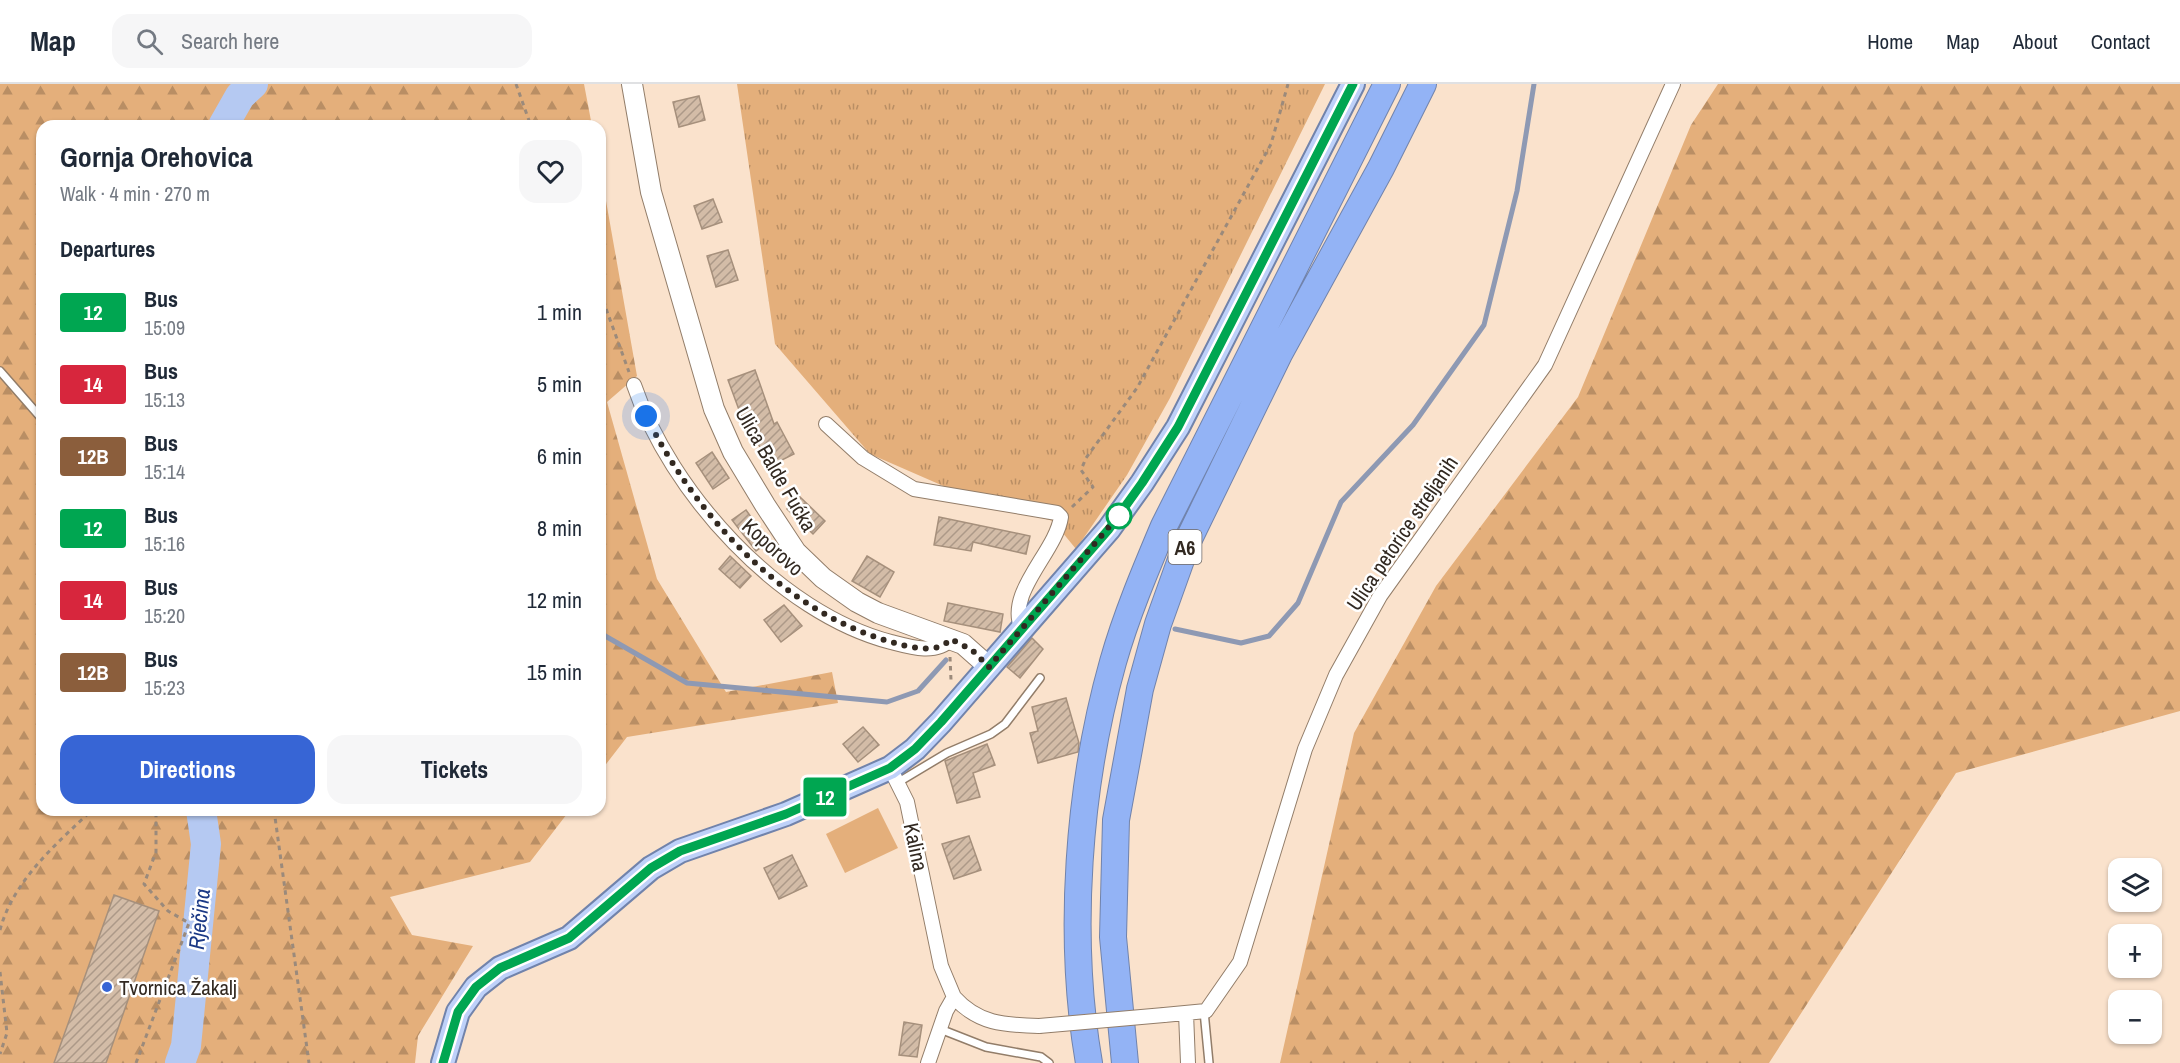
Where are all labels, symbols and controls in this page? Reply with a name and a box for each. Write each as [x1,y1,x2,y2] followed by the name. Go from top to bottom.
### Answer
[112,14,532,68] search box
[30,22,76,60] text: Map
[133,25,166,58] icon: search
[181,26,279,56] text: Search here
[1867,27,1913,56] text: Home
[1946,27,1980,56] text: Map
[2013,27,2058,56] text: About
[2091,27,2150,56] text: Contact
[60,138,253,176] text: Gornja Orehovica
[519,140,582,203] button: heart
[60,180,210,207] text: Walk · 4 min · 270 m
[60,234,155,264] text: Departures
[144,284,178,314] text: Bus
[537,297,582,327] text: 1 min
[83,298,103,327] text: 12
[144,314,185,341] text: 15:09
[144,356,178,386] text: Bus
[537,369,582,399] text: 5 min
[83,370,103,399] text: 14
[144,386,185,413] text: 15:13
[631,401,661,431] your location
[729,401,824,537] street label: Ulica Balde Fućka
[144,428,178,458] text: Bus
[537,441,582,471] text: 6 min
[77,442,109,471] text: 12B
[1339,450,1465,616] street label: Ulica petorice streljanih
[144,458,185,485] text: 15:14
[144,500,178,530] text: Bus
[1106,503,1132,529] unlabelled marker
[736,512,810,582] street label: Koporovo
[537,513,582,543] text: 8 min
[83,514,103,543] text: 12
[144,530,185,557] text: 15:16
[1168,530,1202,564] road number: A6
[144,572,178,602] text: Bus
[527,585,582,615] text: 12 min
[83,586,103,615] text: 14
[144,602,185,629] text: 15:20
[144,644,178,674] text: Bus
[527,657,582,687] text: 15 min
[77,658,109,687] text: 12B
[144,674,185,701] text: 15:23
[60,735,315,804] button: Directions
[327,735,582,804] button: Tickets
[798,778,852,816] line badge: 12
[815,783,835,812] text: 12
[897,820,935,874] street label: Kalina
[2108,858,2162,1044] map controls
[2108,858,2162,912] button: layers
[181,887,217,951] water label: Rječina
[2108,924,2162,978] button: +
[119,973,237,1002] place label: Tvornica Žakalj
[100,980,114,994] marker: Tvornica Žakalj
[2108,990,2162,1044] button: −

